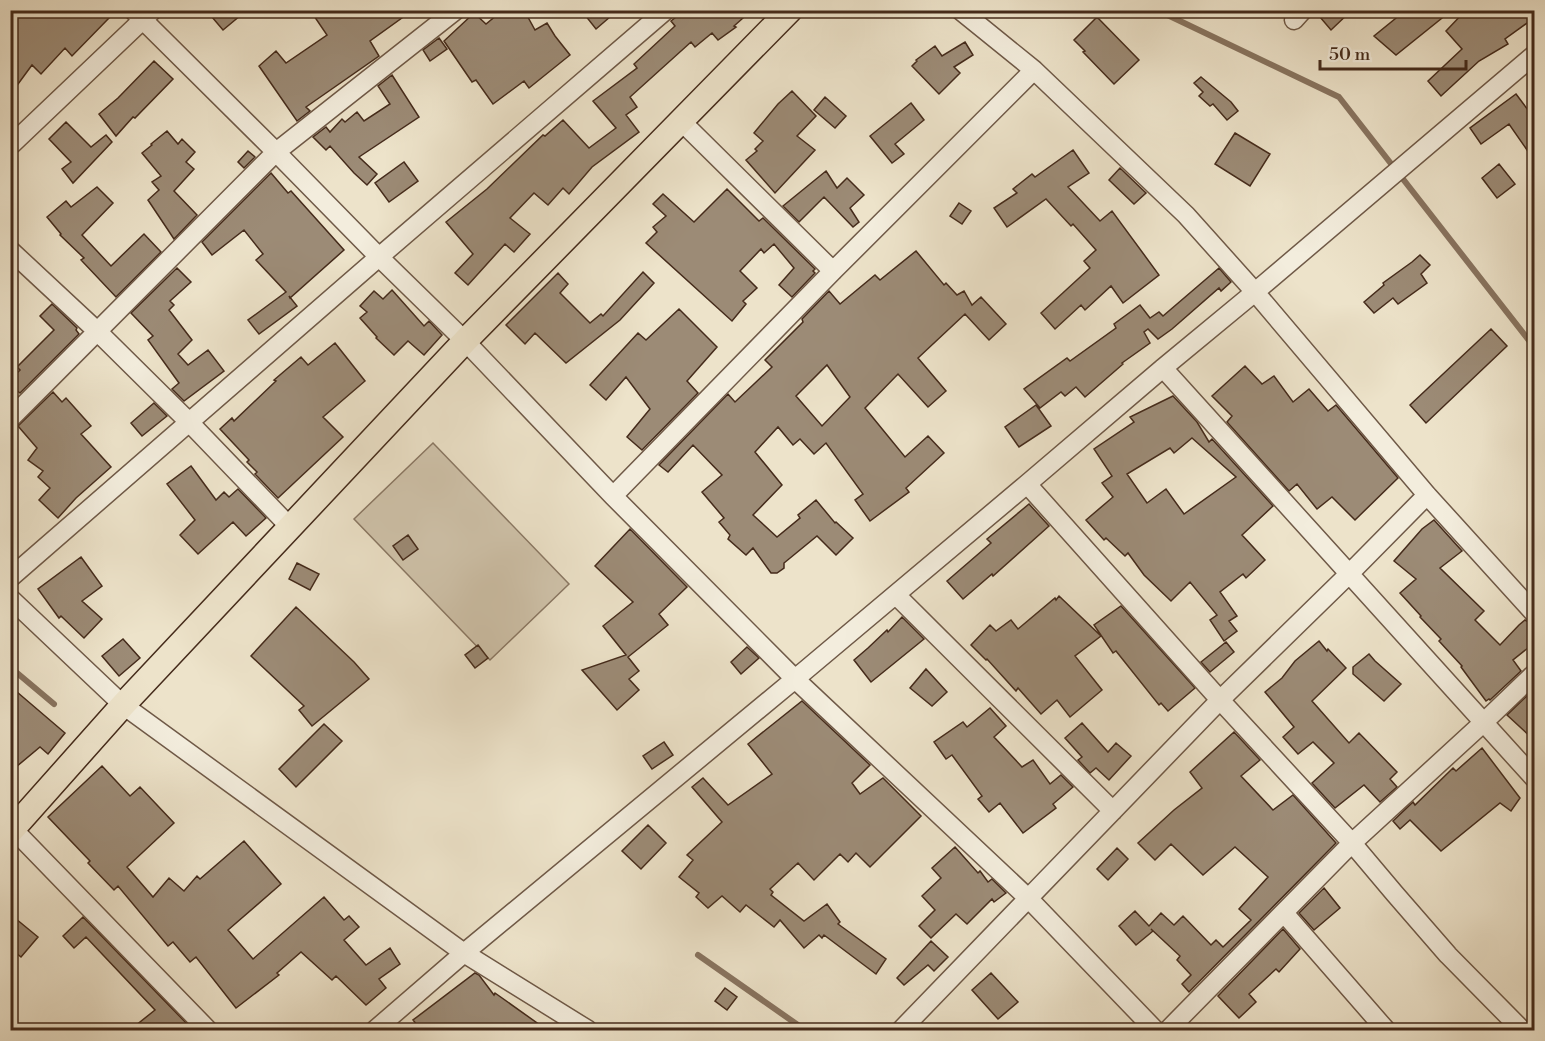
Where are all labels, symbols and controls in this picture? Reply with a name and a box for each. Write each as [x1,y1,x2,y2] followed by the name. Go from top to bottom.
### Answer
[1320,33,1466,71] scale bar
[1329,43,1371,66] text: 50 m

